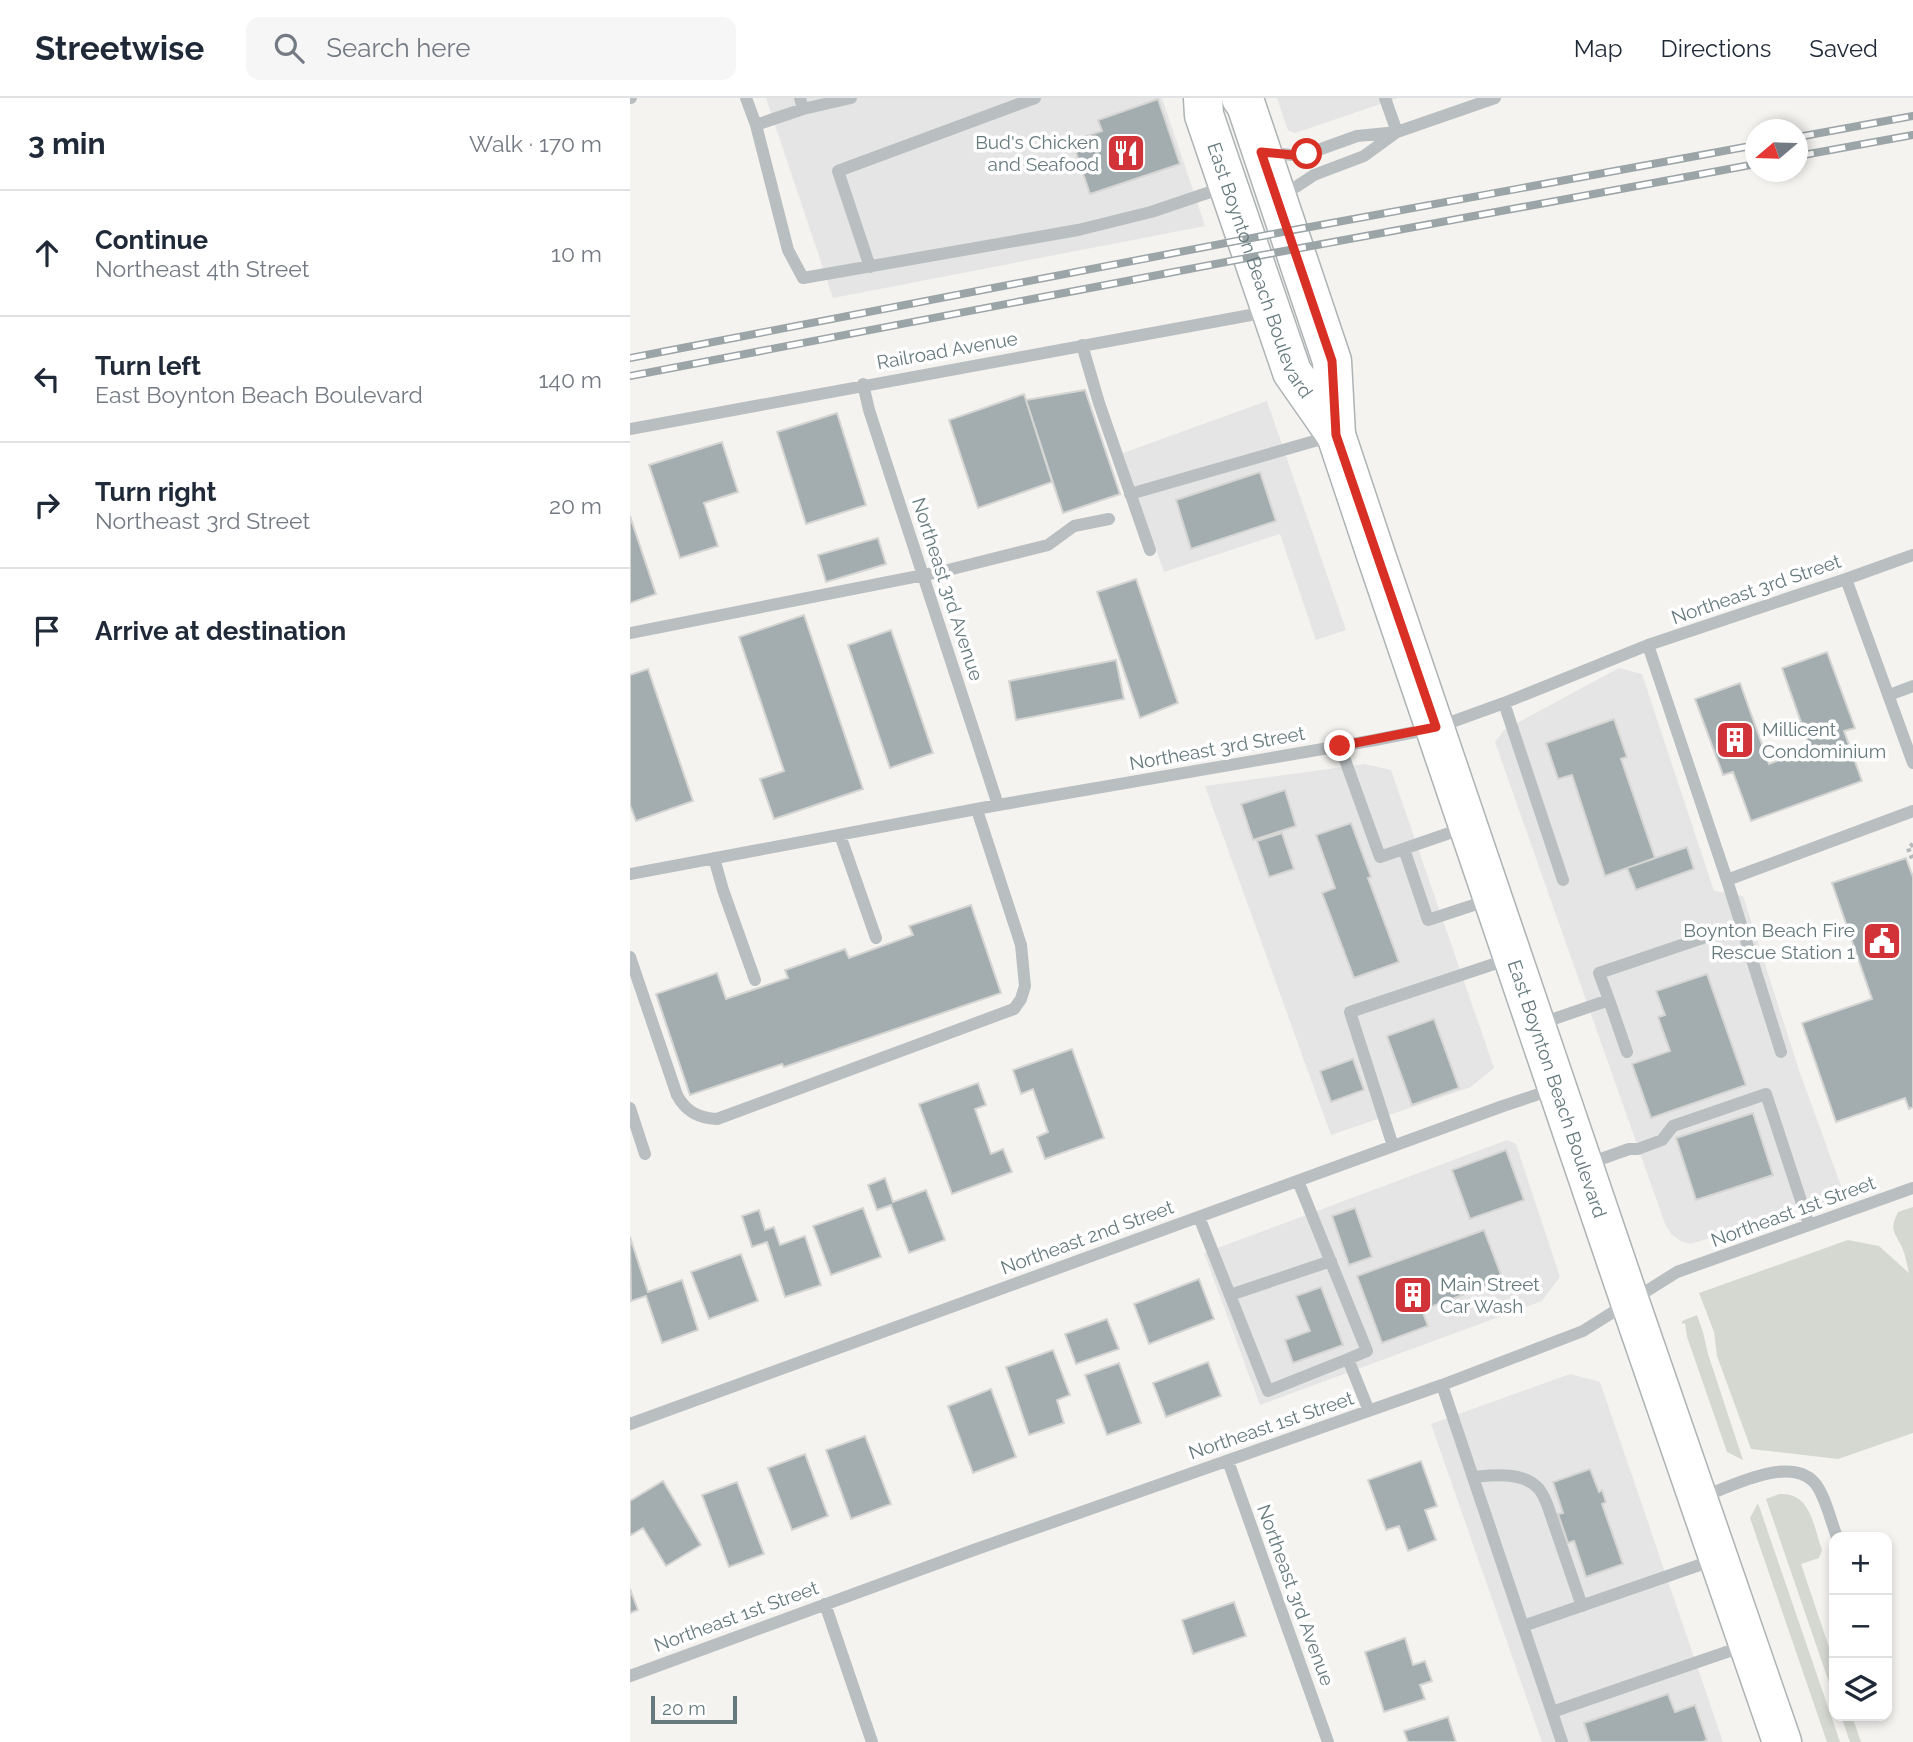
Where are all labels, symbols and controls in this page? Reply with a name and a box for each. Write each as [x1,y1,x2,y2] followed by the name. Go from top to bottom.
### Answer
[246,17,736,80] search box
[35,29,204,68] text: Streetwise
[270,29,308,67] icon: search
[326,33,471,63] text: Search here
[1574,34,1623,63] text: Map
[1661,34,1771,63] text: Directions
[1809,34,1878,63] text: Saved
[1745,119,1808,182] north arrow
[28,126,106,161] text: 3 min
[469,130,602,157] text: Walk · 170 m
[975,131,1099,175] place label: Bud's Chicken and Seafood
[1105,132,1147,174] restaurant icon: Bud's Chicken and Seafood
[1291,138,1322,169] route start
[1203,139,1318,402] street label: East Boynton Beach Boulevard
[95,225,208,255] text: Continue
[28,234,66,272] icon: ahead
[551,240,602,267] text: 10 m
[95,255,309,282] text: Northeast 4th Street
[875,327,1019,373] street label: Railroad Avenue
[95,351,201,381] text: Turn left
[28,360,66,398] icon: left
[539,366,602,393] text: 140 m
[95,381,423,408] text: East Boynton Beach Boulevard
[95,477,216,507] text: Turn right
[28,486,66,524] icon: right
[549,492,602,519] text: 20 m
[908,495,988,683] street label: Northeast 3rd Avenue
[95,507,310,534] text: Northeast 3rd Street
[1668,549,1844,628] street label: Northeast 3rd Street
[28,612,66,650] icon: arrive
[95,616,346,646] text: Arrive at destination
[1762,718,1886,762] place label: Millicent Condominium
[1714,719,1756,761] building icon: Millicent Condominium
[1128,722,1307,774] street label: Northeast 3rd Street
[1324,730,1355,761] route end
[1683,919,1855,963] place label: Boynton Beach Fire Rescue Station 1
[1861,920,1903,962] public building icon: Boynton Beach Fire Rescue Station 1
[1503,957,1612,1221] street label: East Boynton Beach Boulevard
[1708,1171,1879,1251] street label: Northeast 1st Street
[998,1195,1177,1278] street label: Northeast 2nd Street
[1440,1273,1540,1317] place label: Main Street Car Wash
[1392,1274,1434,1316] building icon: Main Street Car Wash
[1186,1386,1357,1464] street label: Northeast 1st Street
[1253,1501,1339,1689] street label: Northeast 3rd Avenue
[1829,1532,1892,1721] map controls
[1829,1532,1892,1595] button: +
[651,1576,822,1656] street label: Northeast 1st Street
[1829,1595,1892,1658] button: −
[1829,1658,1892,1721] button: layers
[651,1693,737,1725] scale bar
[662,1697,706,1719] text: 20 m

